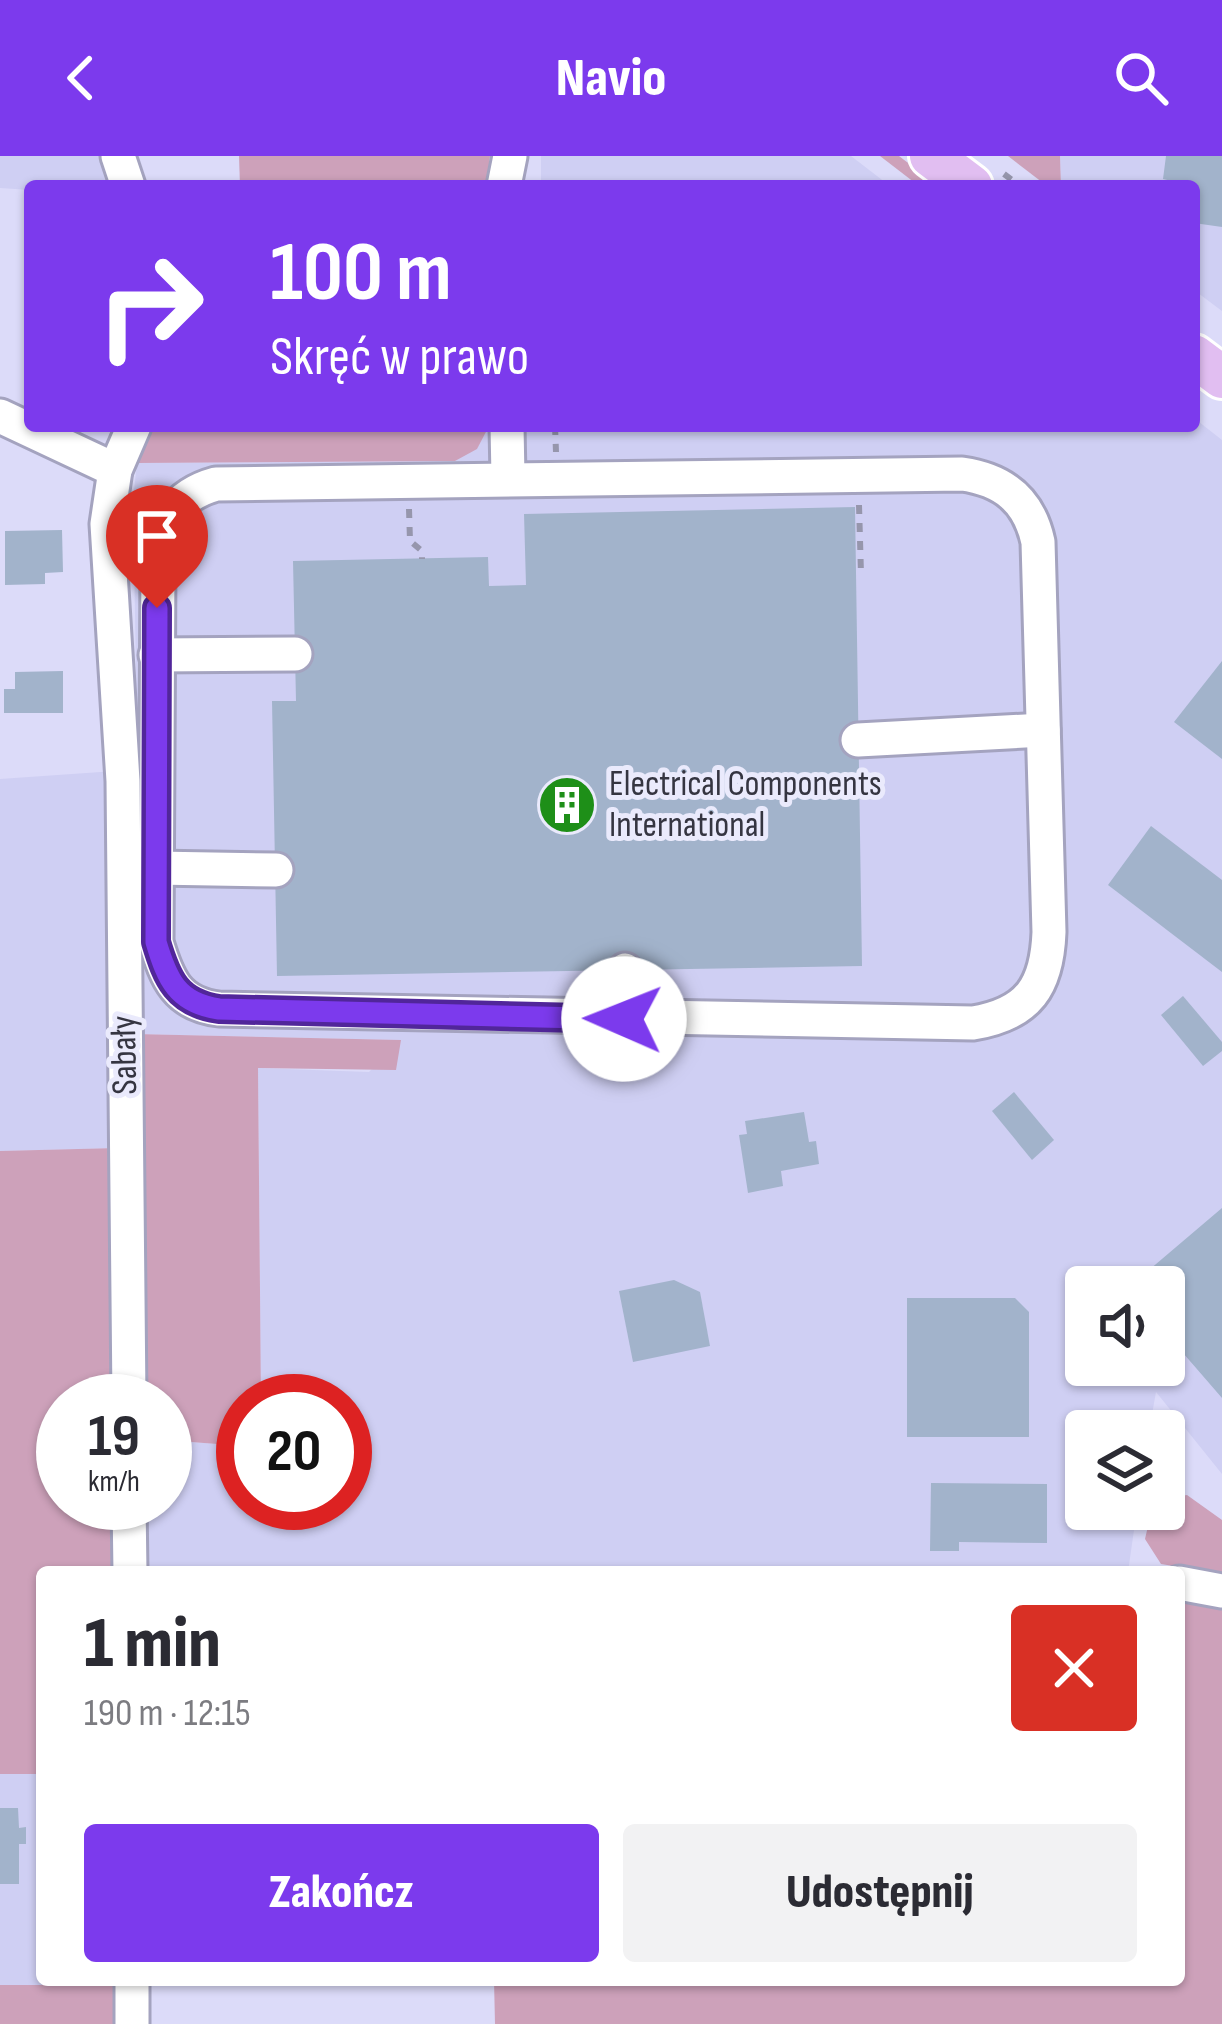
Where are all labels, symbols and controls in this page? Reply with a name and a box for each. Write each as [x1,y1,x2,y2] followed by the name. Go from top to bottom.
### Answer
[48,45,114,111] icon: back
[1108,45,1174,111] icon: search
[556,46,666,111] text: Navio
[270,223,452,324] text: 100 m
[72,228,228,384] icon: right
[270,325,529,390] text: Skręć w prawo
[106,485,208,608] pin
[124,503,190,569] icon: arrive
[609,763,882,847] place label: Electrical Components International
[536,774,598,836] building icon: Electrical Components International
[561,956,687,1082] position arrow
[103,1015,147,1095] street label: Sabały
[1065,1266,1185,1530] map controls
[1065,1266,1185,1386] button: sound
[216,1374,372,1530] speed limit sign: 20
[88,1401,140,1473] text: 19
[1065,1410,1185,1530] button: layers
[88,1464,140,1500] text: km/h
[84,1601,221,1688] text: 1 min
[1011,1605,1137,1731] button: close
[84,1690,251,1737] text: 190 m · 12:15
[84,1824,599,1962] button: Zakończ
[623,1824,1137,1962] button: Udostępnij

